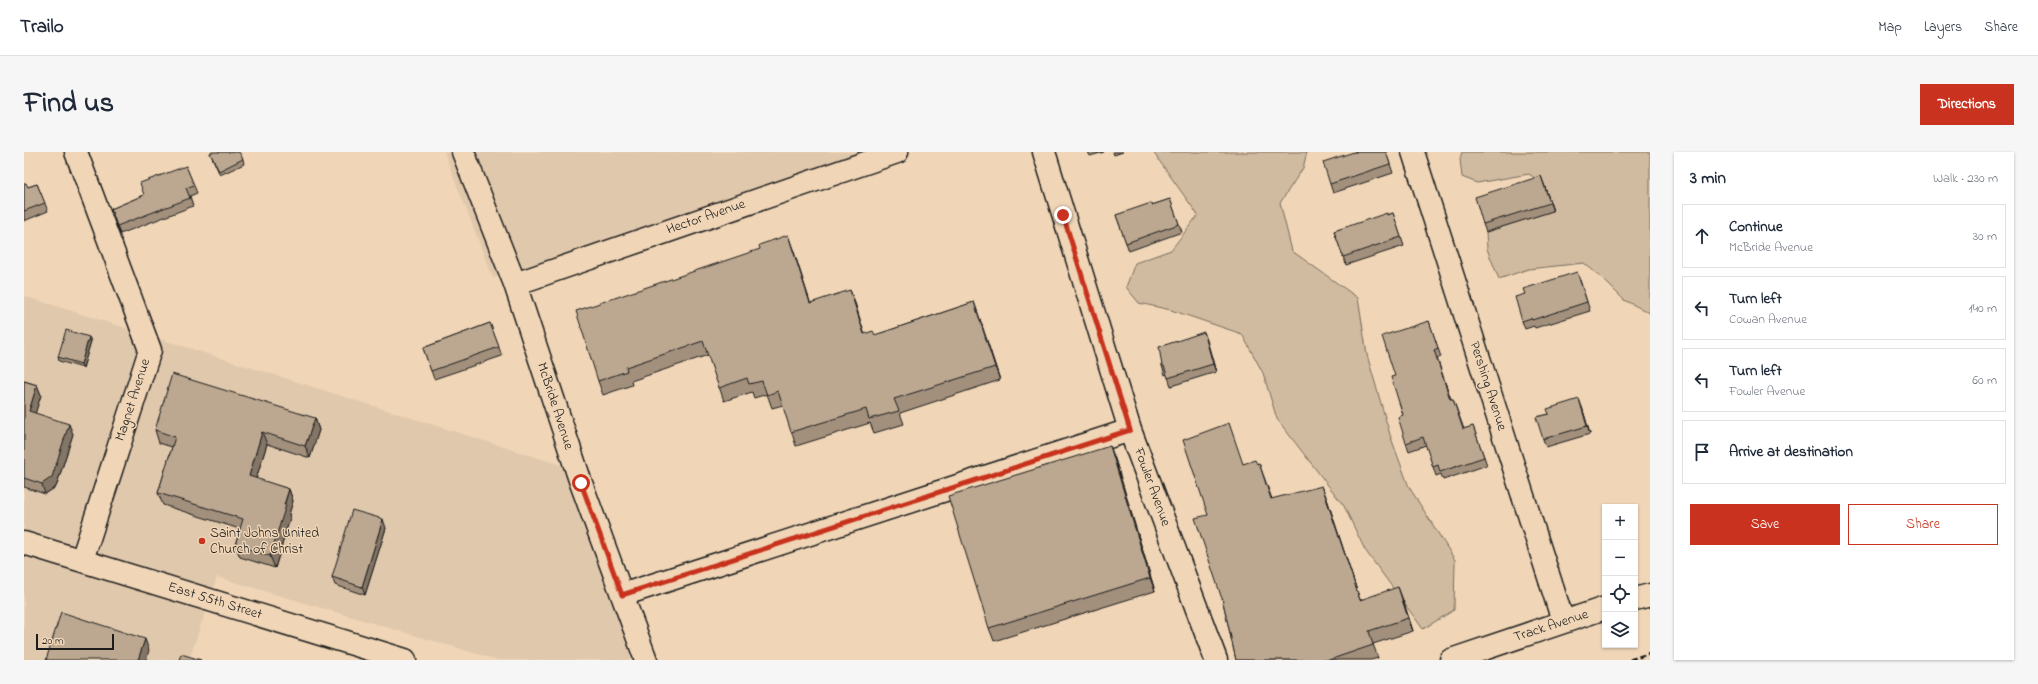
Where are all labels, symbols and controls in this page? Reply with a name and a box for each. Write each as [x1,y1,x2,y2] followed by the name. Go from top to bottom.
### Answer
[20,14,64,41] text: Trailo
[1878,17,1902,38] text: Map
[1924,17,1962,38] text: Layers
[1984,17,2018,38] text: Share
[24,84,114,125] text: Find us
[1920,84,2014,125] button: Directions
[1690,166,1726,191] text: 3 min
[1933,169,1998,188] text: Walk · 230 m
[664,193,749,240] street label: Hector Avenue
[1054,206,1072,224] route end
[1729,216,1783,238] text: Continue
[1691,225,1713,247] icon: ahead
[1973,227,1997,246] text: 30 m
[1729,238,1813,257] text: McBride Avenue
[1729,288,1782,310] text: Turn left
[1691,297,1713,319] icon: left
[1969,299,1997,318] text: 140 m
[1729,310,1807,329] text: Cowan Avenue
[1463,339,1513,434] street label: Pershing Avenue
[110,355,157,444] street label: Magnet Avenue
[531,360,579,453] street label: McBride Avenue
[1729,360,1782,382] text: Turn left
[1691,369,1713,391] icon: left
[1972,371,1997,390] text: 60 m
[1729,382,1805,401] text: Fowler Avenue
[1691,441,1713,463] icon: arrive
[1729,441,1853,463] text: Arrive at destination
[1128,444,1176,530] street label: Fowler Avenue
[572,474,590,492] route start
[1602,504,1638,648] map controls
[1602,504,1638,540] button: +
[1690,504,1840,545] button: Save
[1848,504,1998,545] button: Share
[210,523,319,560] place label: Saint Johns United Church of Christ
[197,536,207,546] marker: Saint Johns United Church of Christ
[1602,540,1638,576] button: −
[1602,576,1638,612] button: locate
[165,577,265,625] street label: East 55th Street
[1511,604,1592,648] street label: Track Avenue
[1602,612,1638,648] button: layers
[36,632,114,651] scale bar
[42,633,64,649] text: 20 m

